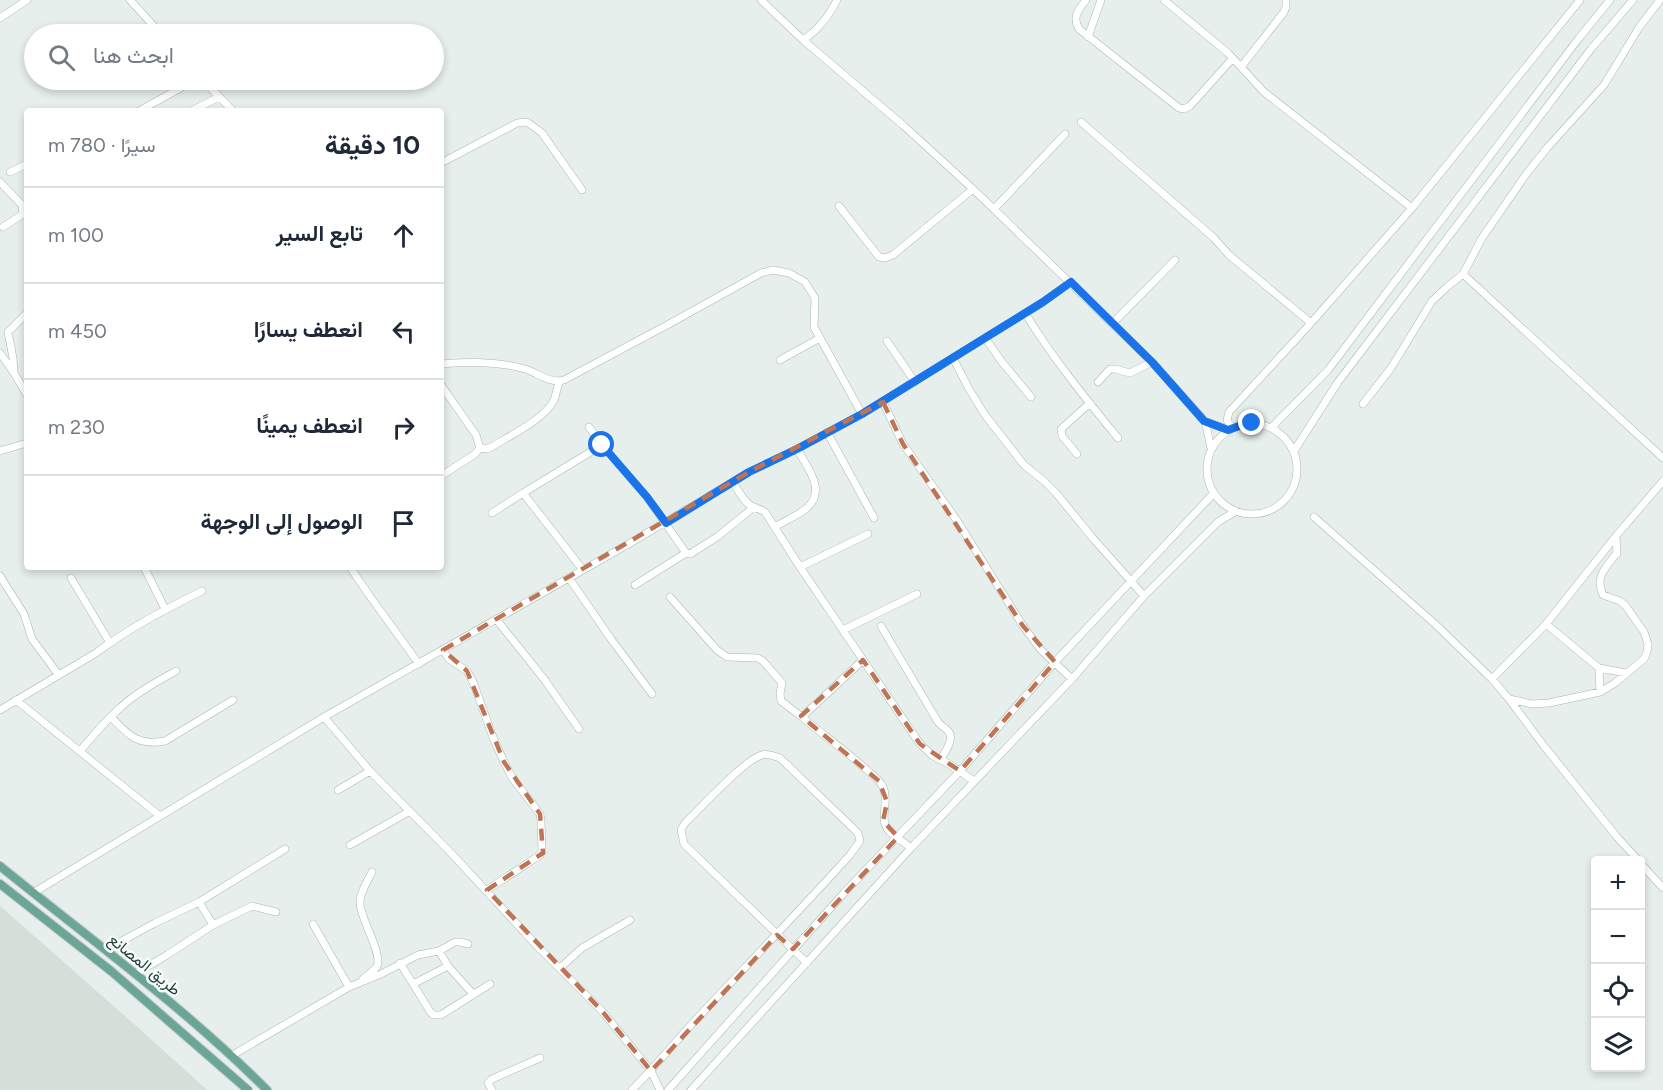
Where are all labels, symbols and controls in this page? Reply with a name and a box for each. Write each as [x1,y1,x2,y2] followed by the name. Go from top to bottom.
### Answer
[24,24,444,90] search box
[45,41,78,74] icon: search
[93,42,174,69] text: ابحث هنا
[325,129,420,161] text: 10 دقيقة
[48,133,156,157] text: سيرًا · 780 m
[387,219,420,252] icon: ahead
[276,220,363,247] text: تابع السير
[48,223,104,247] text: 100 m
[387,315,420,348] icon: left
[254,316,363,343] text: انعطف يسارًا
[48,319,107,343] text: 450 m
[1238,409,1264,435] route end
[387,411,420,444] icon: right
[256,412,363,439] text: انعطف يمينًا
[48,415,105,439] text: 230 m
[588,431,614,457] route start
[387,507,420,540] icon: arrive
[200,508,363,535] text: الوصول إلى الوجهة
[1591,856,1645,1072] map controls
[1591,856,1645,910] button: +
[1591,910,1645,964] button: −
[103,929,185,1001] street label: طريق المصانع
[1591,964,1645,1018] button: locate
[1591,1018,1645,1072] button: layers

